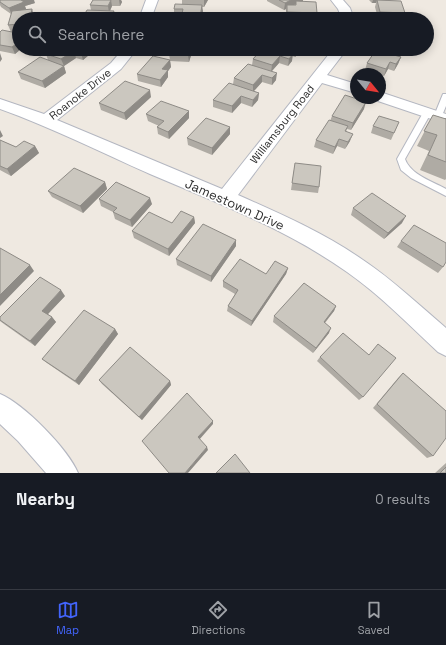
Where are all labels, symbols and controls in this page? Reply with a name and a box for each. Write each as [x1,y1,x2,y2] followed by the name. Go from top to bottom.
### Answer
[12,12,434,56] search box
[26,23,48,45] icon: search
[58,25,144,44] text: Search here
[46,65,114,123] street label: Roanoke Drive
[350,68,386,104] north arrow
[247,82,317,166] street label: Williamsburg Road
[182,175,287,234] street label: Jamestown Drive
[16,488,75,510] text: Nearby
[375,491,430,508] text: 0 results
[56,599,79,637] tab: Map
[191,599,245,637] tab: Directions
[358,599,390,637] tab: Saved

